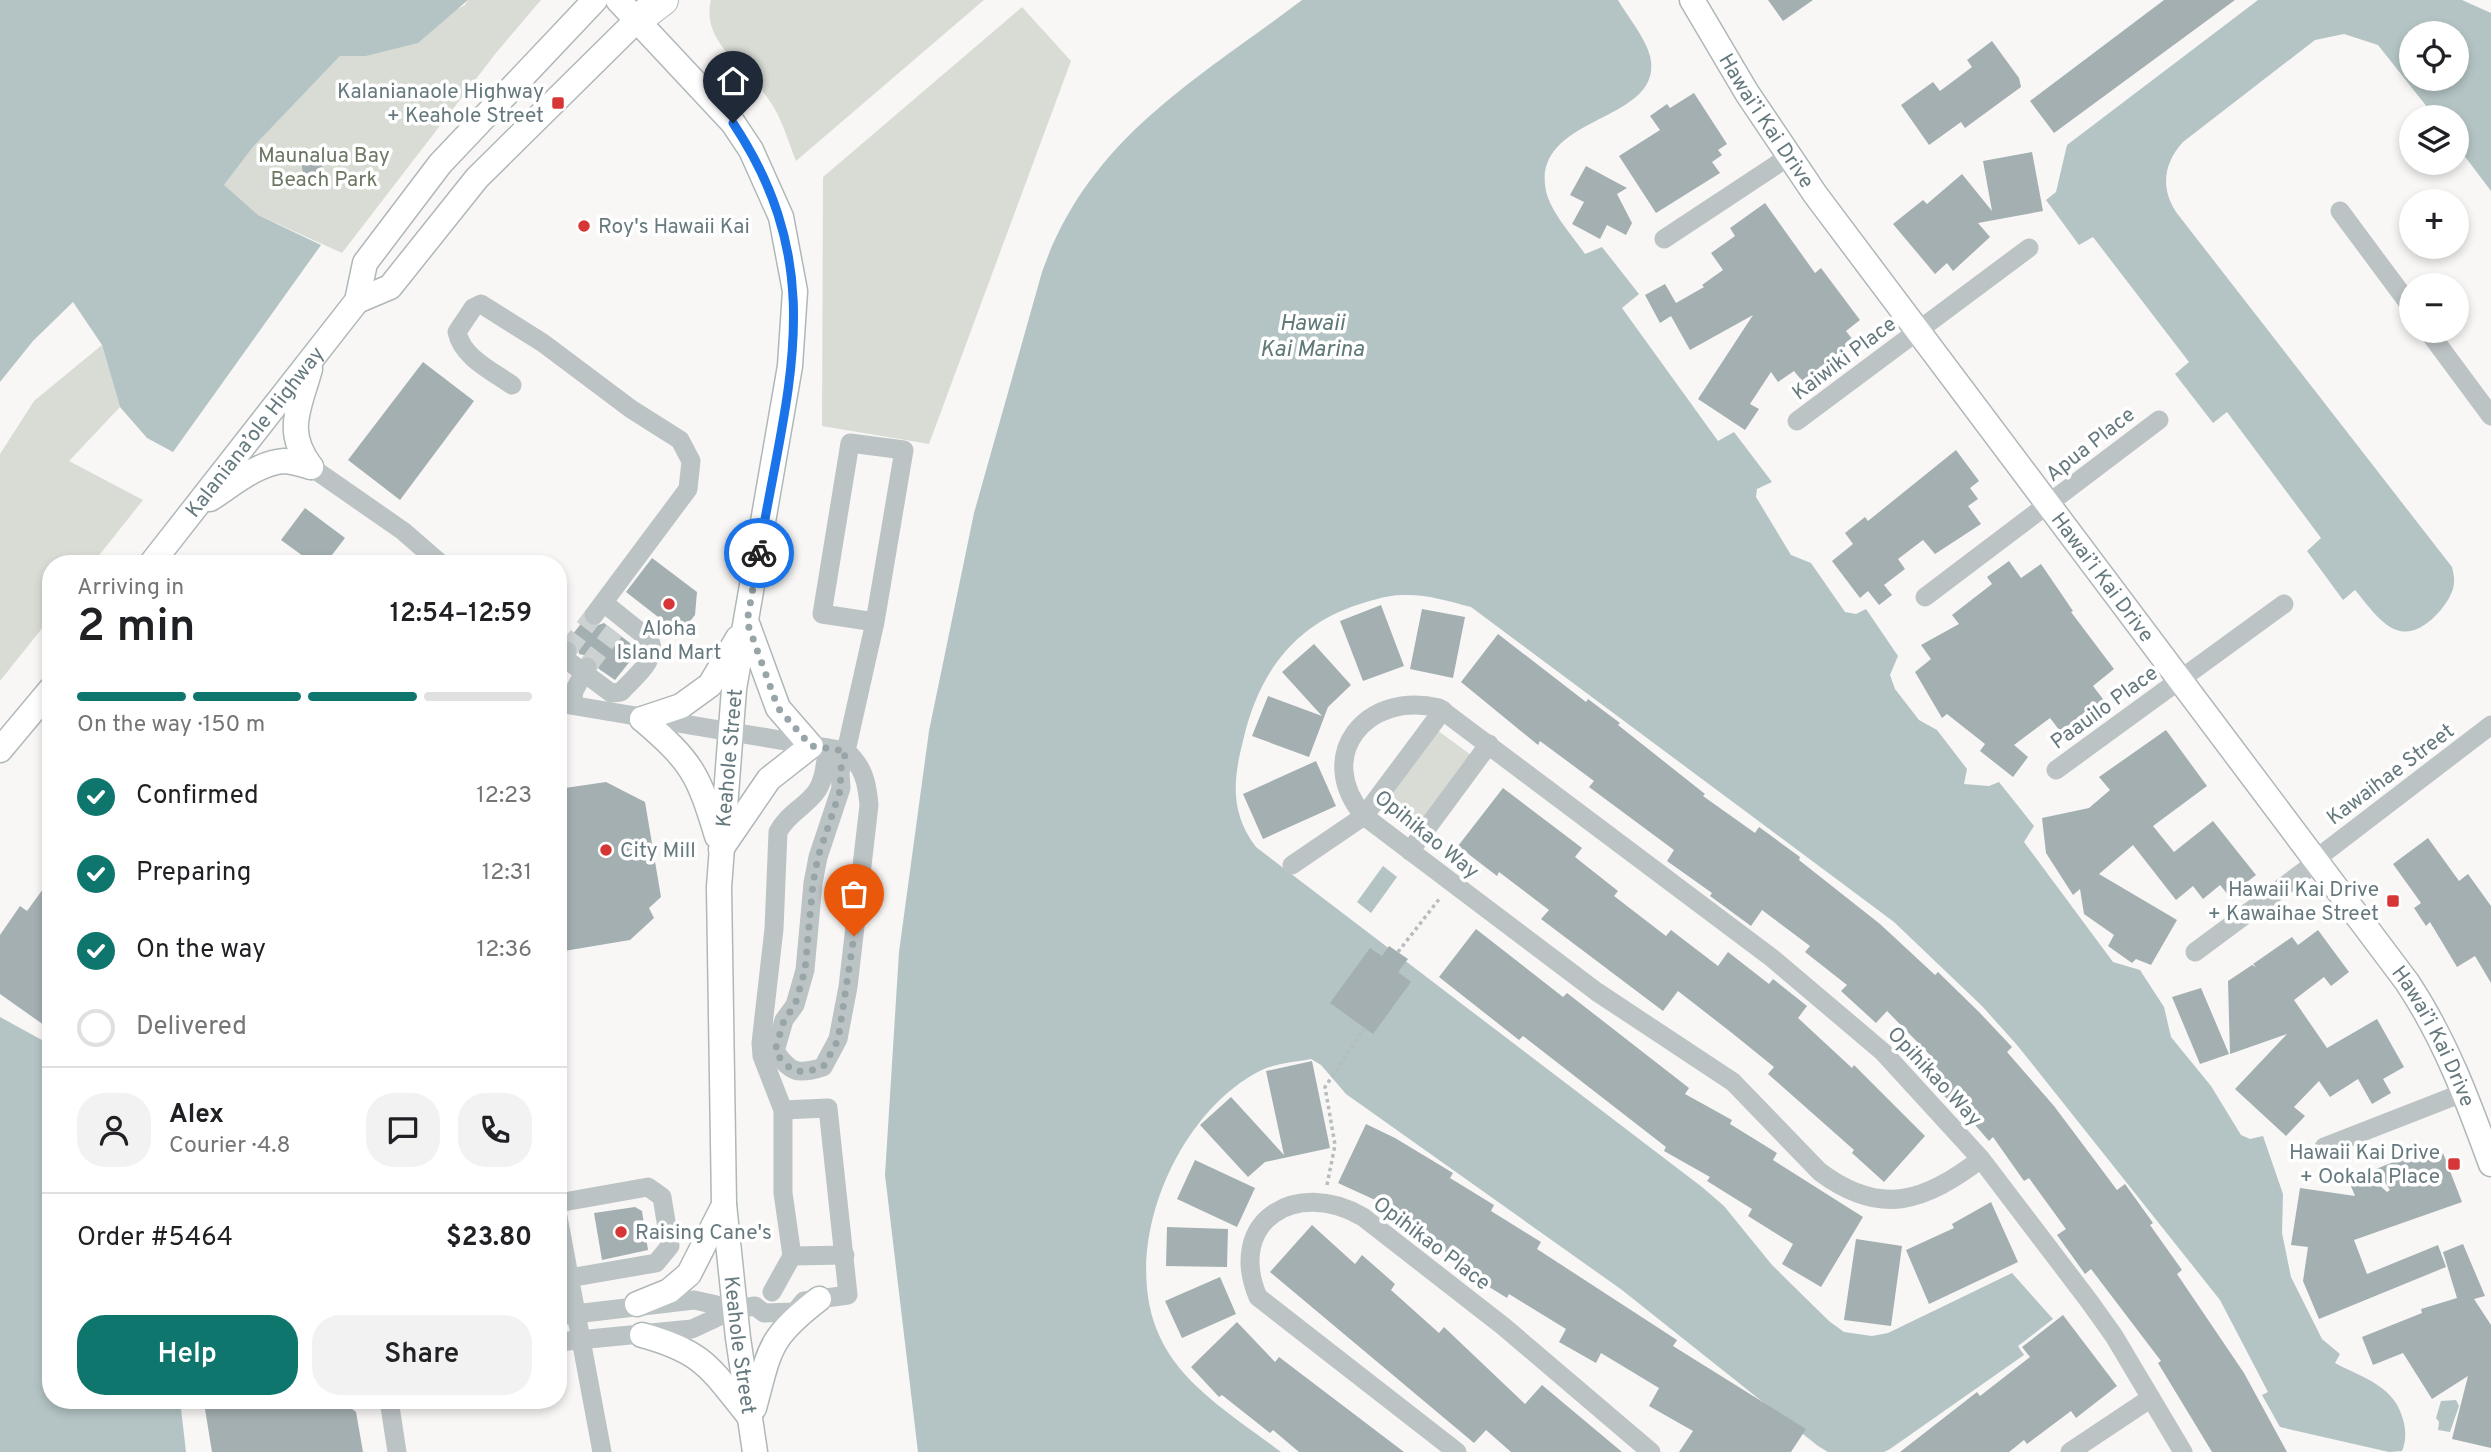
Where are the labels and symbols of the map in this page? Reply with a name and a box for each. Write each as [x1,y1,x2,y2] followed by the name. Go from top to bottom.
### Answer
[1712,49,1819,194] street label: Hawai’i Kai Drive
[703,51,763,123] pin
[337,79,544,130] place label: Kalanianaole Highway + Keahole Street
[550,95,566,111] marker: Kalanianaole Highway + Keahole Street
[258,143,390,194] park label: Maunalua Bay Beach Park
[598,214,750,241] place label: Roy's Hawaii Kai
[576,218,592,234] marker: Roy's Hawaii Kai
[1260,310,1364,365] water label: Hawaii Kai Marina
[1787,311,1902,407] street label: Kaiwiki Place
[180,342,331,524] street label: Kalaniana’ole Highway
[2041,402,2141,488] street label: Apua Place
[2044,508,2159,648] street label: Hawai’i Kai Drive
[724,518,794,588] courier
[661,596,677,612] marker: Aloha Island Mart
[616,616,722,667] place label: Aloha Island Mart
[2046,660,2164,756] street label: Paauilo Place
[711,688,750,829] street label: Keahole Street
[2322,718,2460,832] street label: Kawaihae Street
[1368,785,1484,886] street label: Opihikao Way
[620,838,696,865] place label: City Mill
[598,842,614,858] marker: City Mill
[824,864,884,936] pin
[2208,877,2379,928] place label: Hawaii Kai Drive + Kawaihae Street
[2385,893,2401,909] marker: Hawaii Kai Drive + Kawaihae Street
[2385,961,2480,1111] street label: Hawai’i Kai Drive
[1881,1021,1987,1133] street label: Opihikao Way
[2289,1140,2440,1191] place label: Hawaii Kai Drive + Ookala Place
[2446,1156,2462,1172] marker: Hawaii Kai Drive + Ookala Place
[1367,1191,1495,1297] street label: Opihikao Place
[635,1220,772,1247] place label: Raising Cane's
[613,1224,629,1240] marker: Raising Cane's
[717,1275,761,1416] street label: Keahole Street

